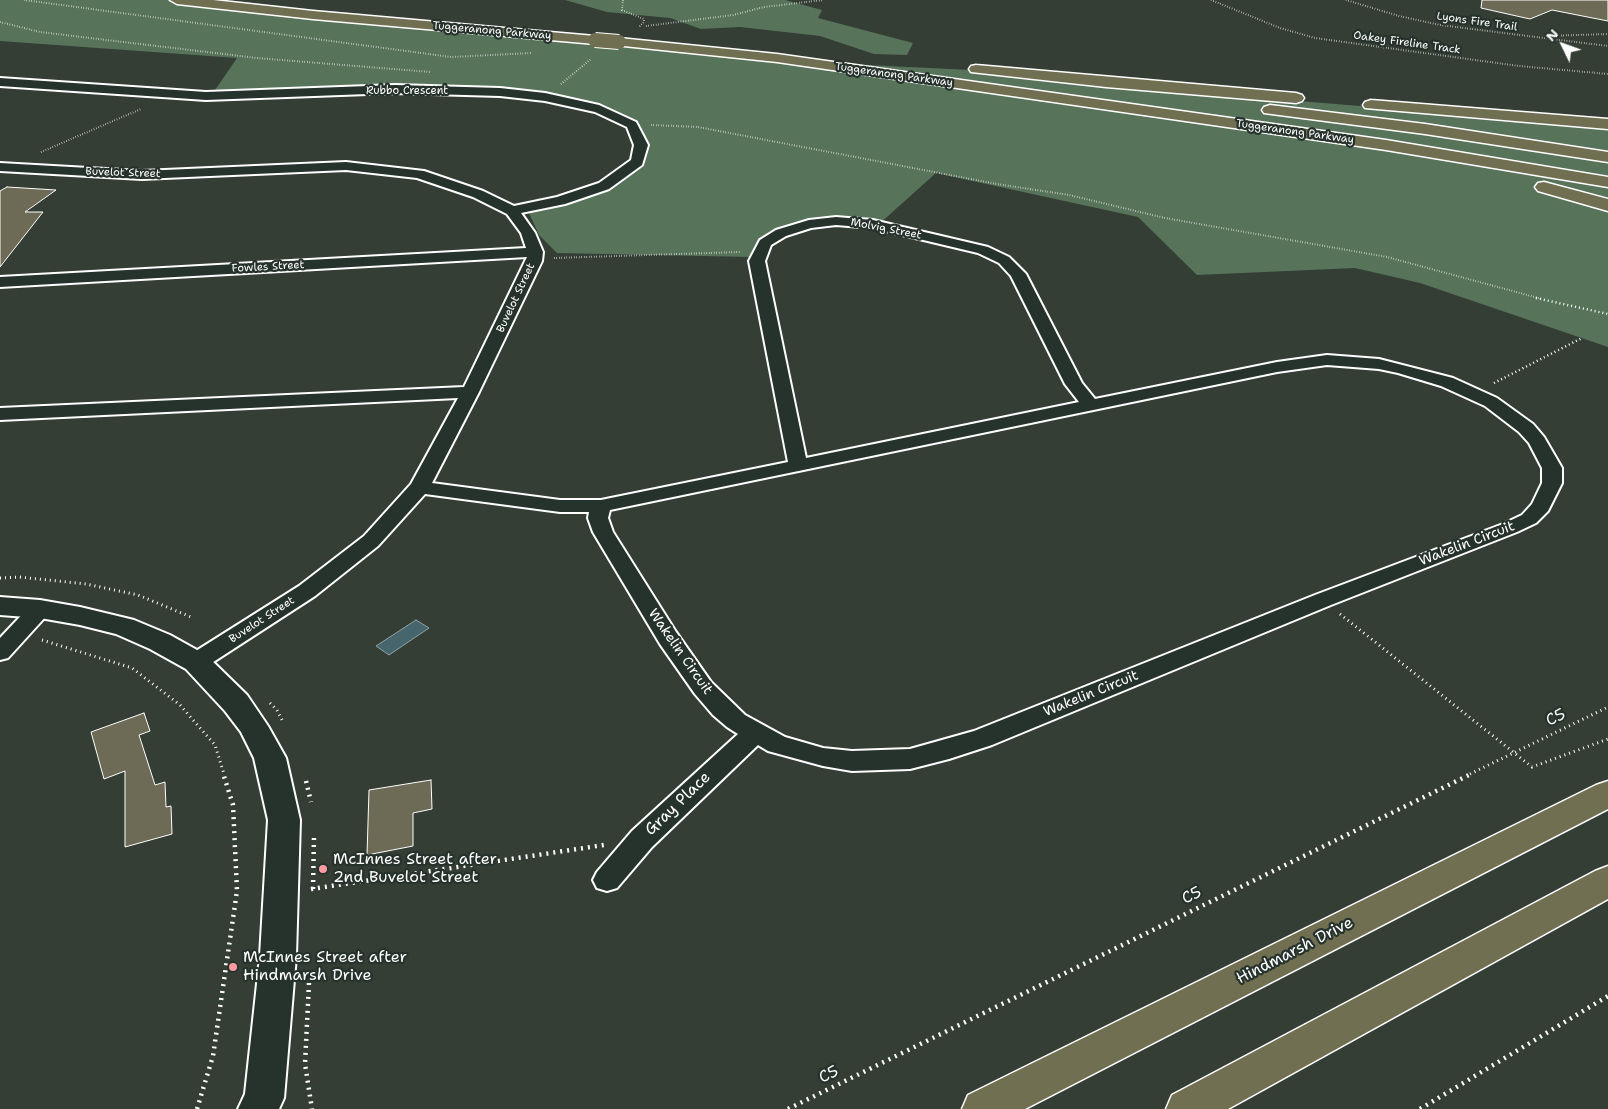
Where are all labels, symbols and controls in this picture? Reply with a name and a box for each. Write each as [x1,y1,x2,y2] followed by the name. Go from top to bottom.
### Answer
[1436,10,1518,34] street label: Lyons Fire Trail
[432,19,552,43] street label: Tuggeranong Parkway
[1538,20,1588,70] north arrow
[1541,25,1562,45] text: N
[1353,29,1461,57] street label: Oakey Fireline Track
[834,60,954,90] street label: Tuggeranong Parkway
[366,84,448,98] street label: Rubbo Crescent
[1235,117,1355,147] street label: Tuggeranong Parkway
[85,165,161,181] street label: Buvelot Street
[849,216,923,242] street label: Molvig Street
[231,259,305,275] street label: Fowles Street
[494,261,538,335] street label: Buvelot Street
[1417,518,1517,570] street label: Wakelin Circuit
[227,594,297,646] street label: Buvelot Street
[644,606,716,698] street label: Wakelin Circuit
[1041,667,1141,721] street label: Wakelin Circuit
[1543,705,1569,731] street label: C5
[641,768,715,840] street label: Gray Place
[333,850,497,888] place label: McInnes Street after 2nd Buvelot Street
[317,863,329,875] marker: McInnes Street after 2nd Buvelot Street
[1179,883,1205,909] street label: C5
[1233,913,1357,989] street label: Hindmarsh Drive
[243,948,407,986] place label: McInnes Street after Hindmarsh Drive
[227,961,239,973] marker: McInnes Street after Hindmarsh Drive
[816,1062,842,1088] street label: C5

